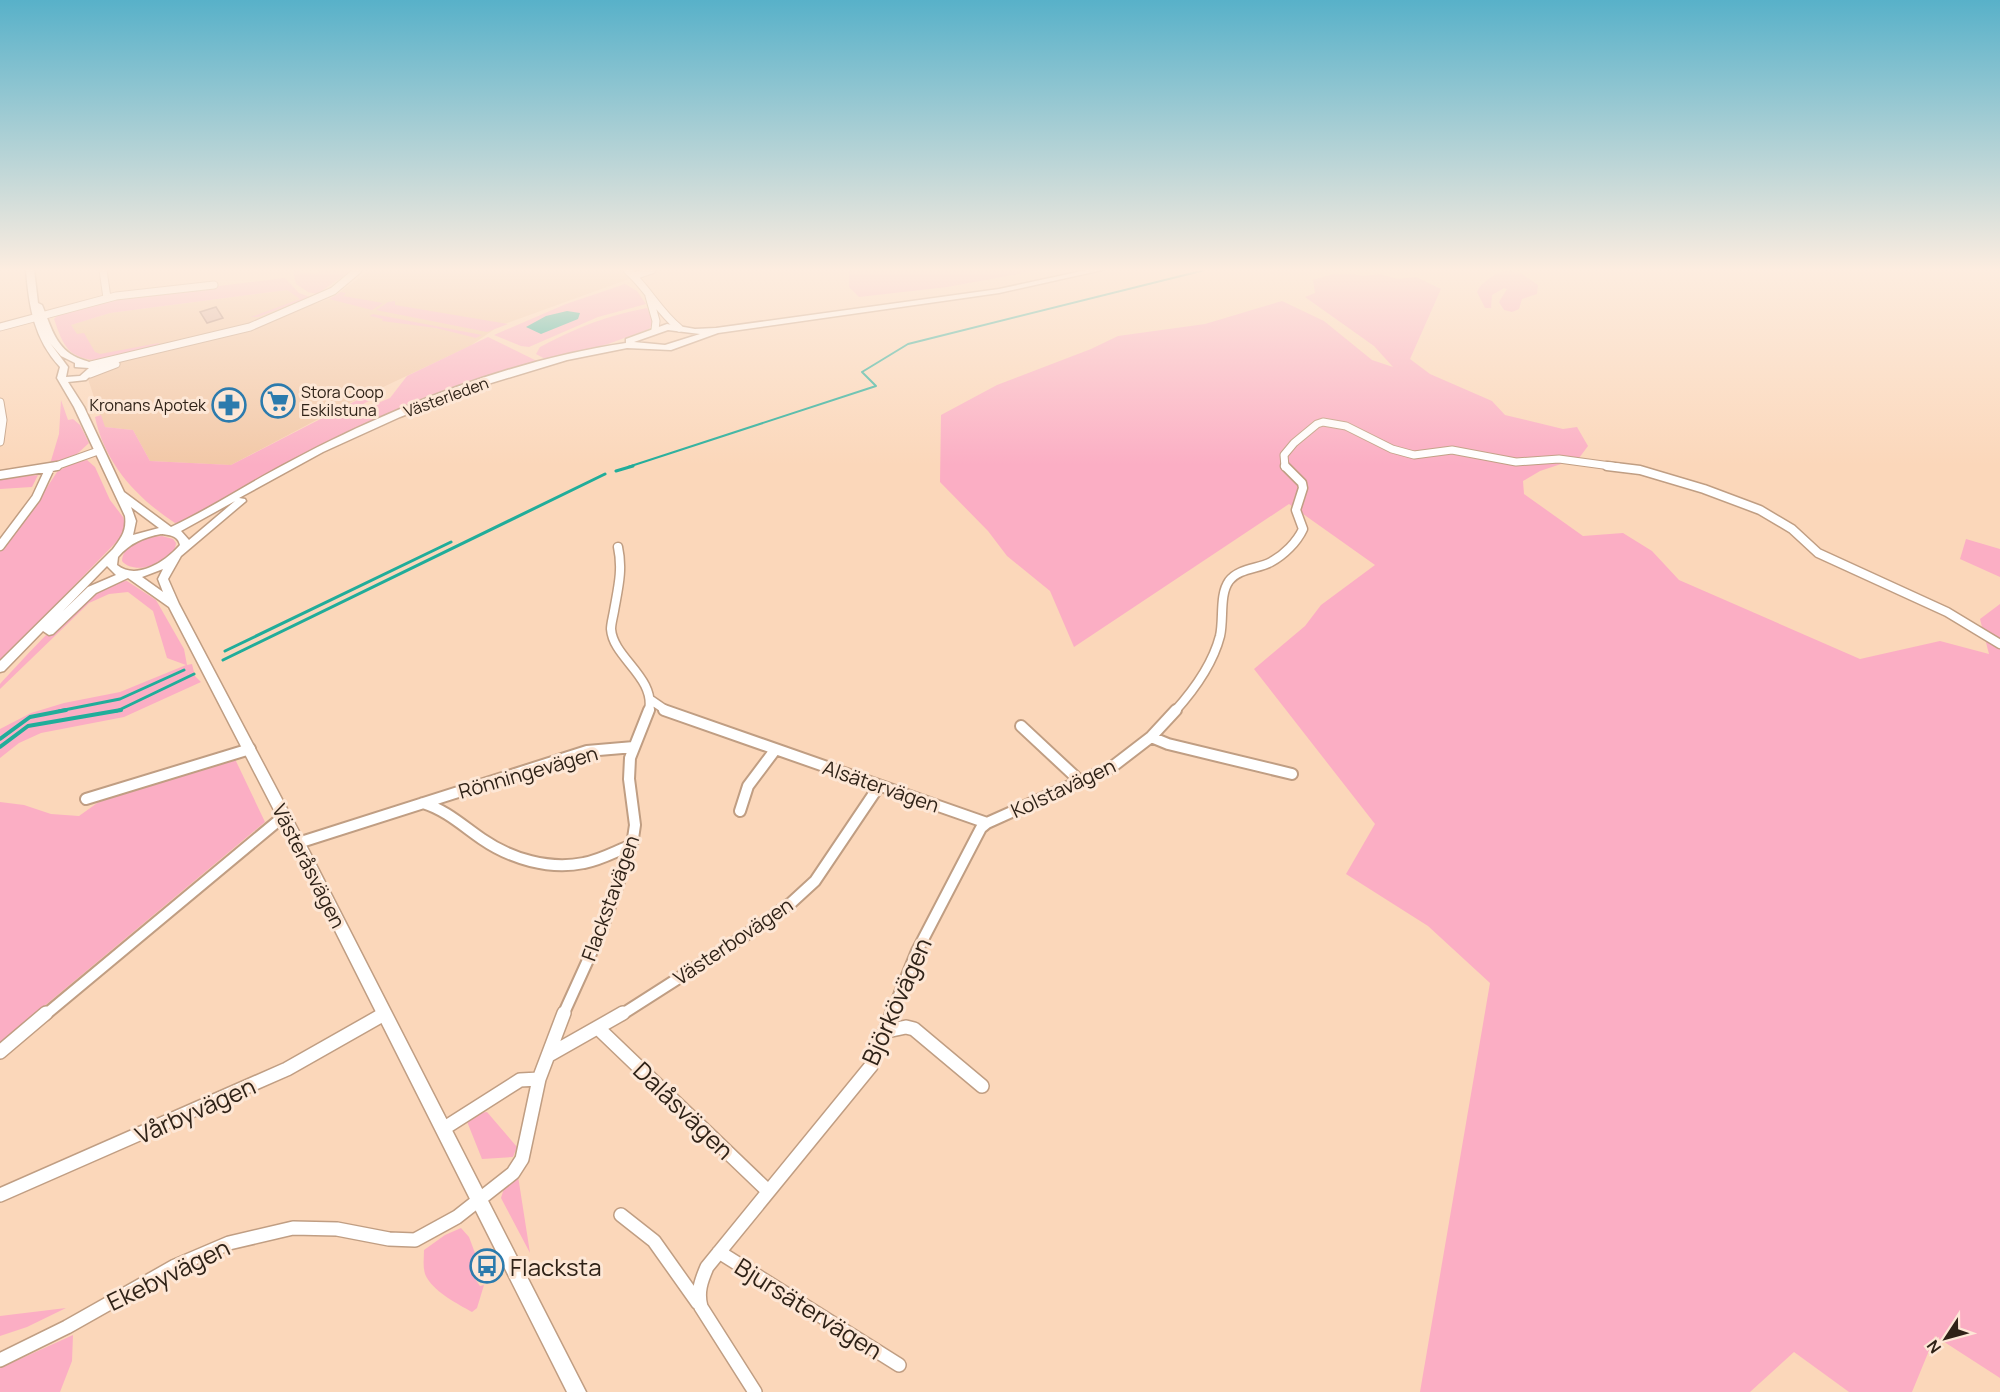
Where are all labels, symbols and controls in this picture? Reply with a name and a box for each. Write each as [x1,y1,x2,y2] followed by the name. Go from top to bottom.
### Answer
[401,372,491,422] street label: Västerleden
[301,381,384,421] place label: Stora Coop Eskilstuna
[260,383,296,419] supermarket icon: Stora Coop Eskilstuna
[211,387,247,423] pharmacy icon: Kronans Apotek
[89,394,207,416] place label: Kronans Apotek
[455,739,601,805] street label: Rönningevägen
[1006,752,1120,824] street label: Kolstavägen
[819,753,943,819] street label: Alsätervägen
[266,799,352,933] street label: Västeråsvägen
[575,832,645,964] street label: Flackstavägen
[668,891,798,991] street label: Västerbovägen
[853,932,939,1070] street label: Björkövägen
[627,1054,741,1166] street label: Dalåsvägen
[130,1069,260,1151] street label: Vårbyvägen
[101,1230,235,1318] street label: Ekebyvägen
[469,1248,505,1284] bus stop icon: Flacksta
[510,1250,602,1283] place label: Flacksta
[729,1250,889,1366] street label: Bjursätervägen
[1916,1308,1976,1368] north arrow
[1922,1336,1946,1358] text: N

